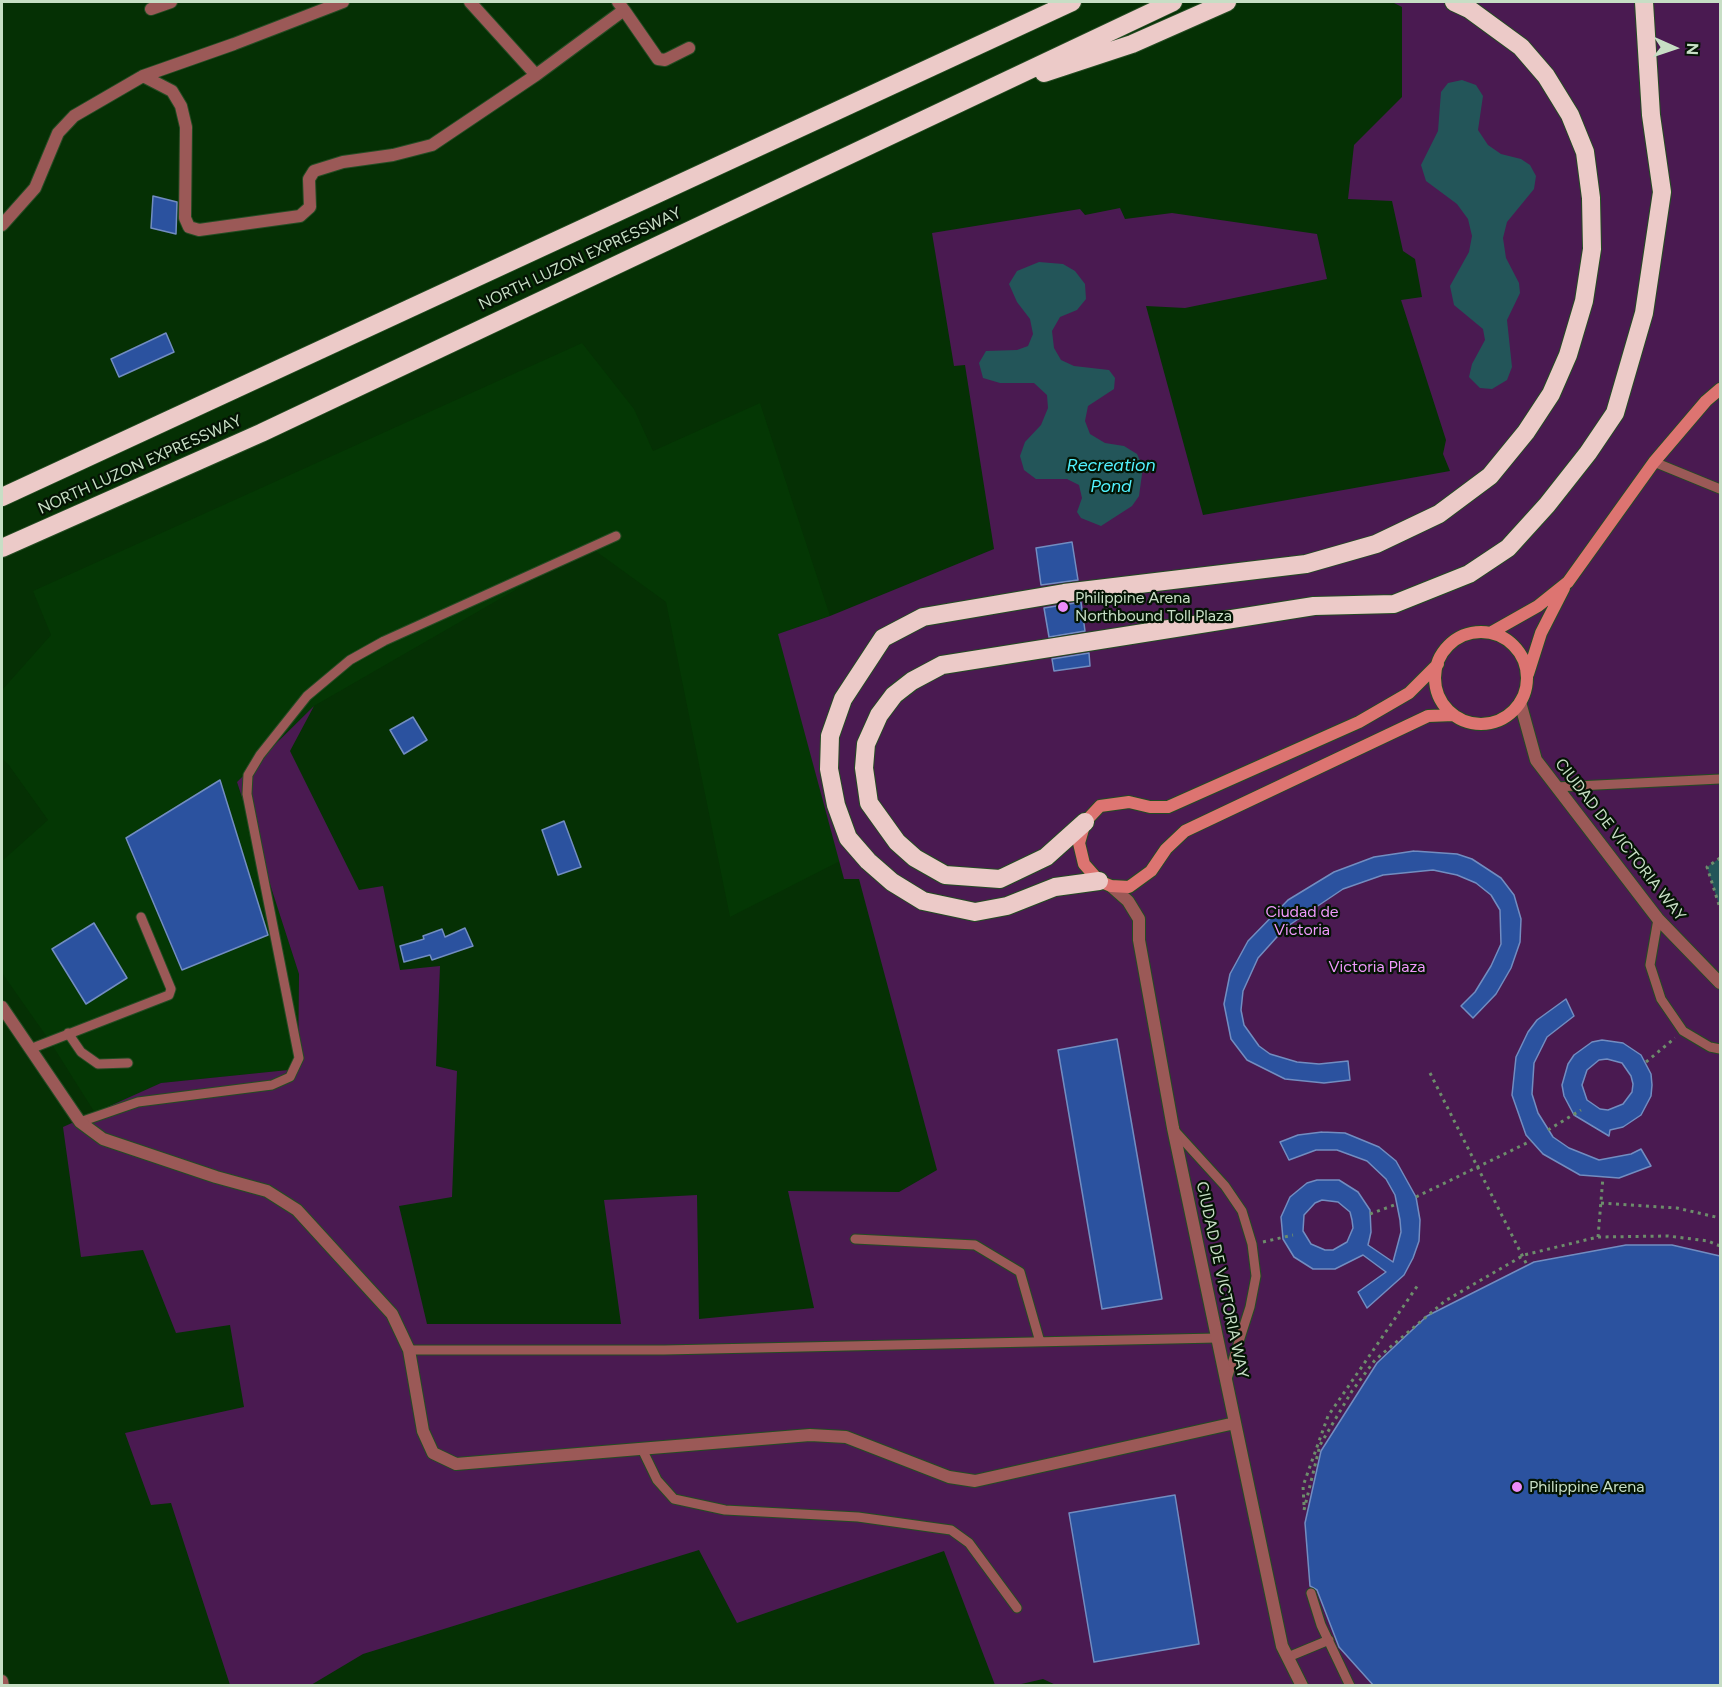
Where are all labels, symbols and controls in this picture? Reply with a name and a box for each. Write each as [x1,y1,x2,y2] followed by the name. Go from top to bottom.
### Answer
[1644,18,1704,78] north arrow
[1683,42,1702,56] text: N
[476,204,684,314] street label: NORTH LUZON EXPRESSWAY
[35,411,245,519] street label: NORTH LUZON EXPRESSWAY
[1066,455,1156,498] water label: Recreation Pond
[1075,588,1232,626] place label: Philippine Arena Northbound Toll Plaza
[1056,600,1070,614] marker: Philippine Arena Northbound Toll Plaza
[1551,755,1689,925] street label: CIUDAD DE VICTORIA WAY
[1265,902,1339,940] park label: Ciudad de Victoria
[1329,957,1425,977] park label: Victoria Plaza
[1192,1180,1252,1380] street label: CIUDAD DE VICTORIA WAY
[1529,1477,1644,1497] place label: Philippine Arena
[1510,1480,1524,1494] marker: Philippine Arena

